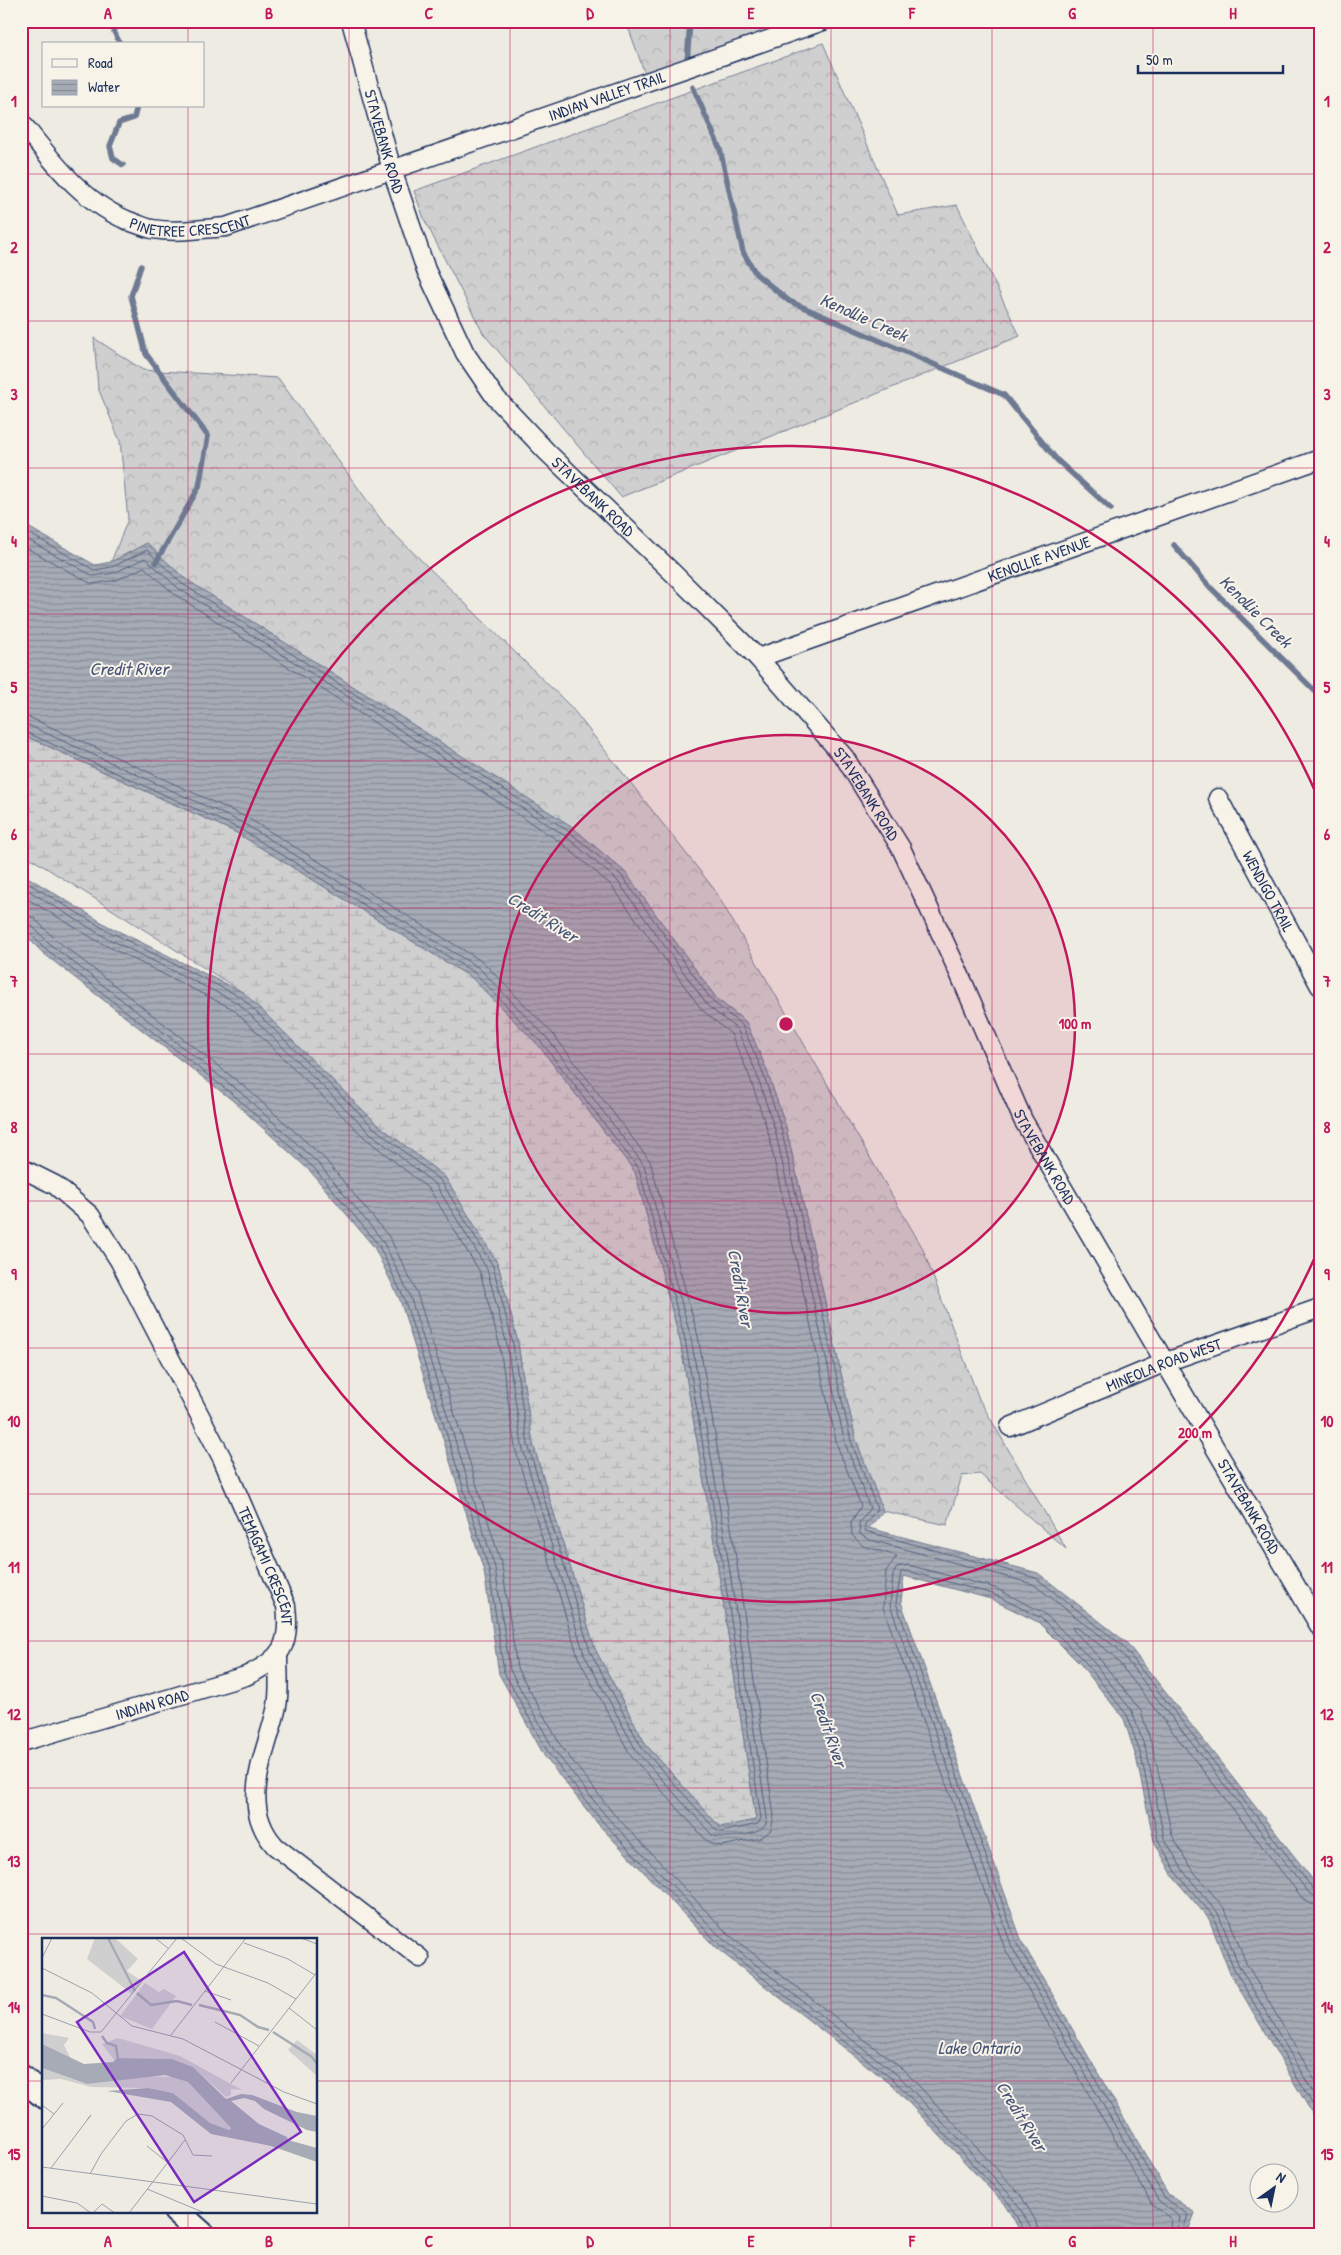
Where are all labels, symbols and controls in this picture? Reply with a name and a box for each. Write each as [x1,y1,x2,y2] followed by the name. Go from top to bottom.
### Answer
[104,2,112,24] text: A
[265,2,273,24] text: B
[425,2,434,24] text: C
[586,2,594,24] text: D
[747,2,755,24] text: E
[908,2,916,24] text: F
[1068,2,1076,24] text: G
[1229,2,1237,24] text: H
[42,42,205,108] legend
[1138,42,1284,74] scale bar
[1146,49,1173,70] text: 50 m
[88,52,113,73] text: Road
[546,65,669,126] street label: INDIAN VALLEY TRAIL
[88,76,120,97] text: Water
[359,87,410,197] street label: STAVEBANK ROAD
[11,90,17,112] text: 1
[1324,90,1330,112] text: 1
[127,208,254,242] street label: PINETREE CRESCENT
[10,236,18,258] text: 2
[1323,236,1331,258] text: 2
[816,287,913,348] water label: Kenollie Creek
[10,383,18,405] text: 3
[1323,383,1331,405] text: 3
[547,452,640,542] street label: STAVEBANK ROAD
[11,530,17,552] text: 4
[985,530,1093,587] street label: KENOLLIE AVENUE
[1324,530,1330,552] text: 4
[1214,569,1299,654] water label: Kenollie Creek
[90,656,170,681] water label: Credit River
[11,676,18,698] text: 5
[1324,676,1331,698] text: 5
[829,742,905,845] street label: STAVEBANK ROAD
[11,823,18,845] text: 6
[1324,823,1331,845] text: 6
[1238,847,1300,936] street label: WENDIGO TRAIL
[503,886,585,950] water label: Credit River
[9,970,18,992] text: 7
[1322,970,1331,992] text: 7
[1059,1013,1091,1034] text: 100 m
[777,1015,795,1033] centre of rings
[1009,1106,1081,1209] street label: STAVEBANK ROAD
[11,1116,18,1138] text: 8
[1324,1116,1331,1138] text: 8
[722,1247,761,1331] water label: Credit River
[11,1263,17,1285] text: 9
[1324,1263,1330,1285] text: 9
[1103,1332,1225,1397] street label: MINEOLA ROAD WEST
[8,1410,20,1432] text: 10
[1321,1410,1333,1432] text: 10
[1178,1422,1212,1443] text: 200 m
[1213,1455,1286,1558] street label: STAVEBANK ROAD
[233,1503,298,1626] street label: TEMAGAMI CRESCENT
[8,1556,20,1578] text: 11
[1321,1556,1333,1578] text: 11
[113,1683,192,1725] street label: INDIAN ROAD
[804,1688,854,1772] water label: Credit River
[7,1703,21,1725] text: 12
[1320,1703,1334,1725] text: 12
[8,1850,20,1872] text: 13
[1321,1850,1333,1872] text: 13
[42,1938,318,2212] inset map
[8,1996,20,2018] text: 14
[1321,1996,1333,2018] text: 14
[938,2035,1022,2060] water label: Lake Ontario
[991,2076,1055,2158] water label: Credit River
[8,2143,21,2165] text: 15
[1321,2143,1334,2165] text: 15
[1248,2162,1298,2212] north arrow
[1273,2167,1290,2187] text: N
[104,2230,112,2252] text: A
[265,2230,273,2252] text: B
[425,2230,434,2252] text: C
[586,2230,594,2252] text: D
[747,2230,755,2252] text: E
[908,2230,916,2252] text: F
[1068,2230,1076,2252] text: G
[1229,2230,1237,2252] text: H

